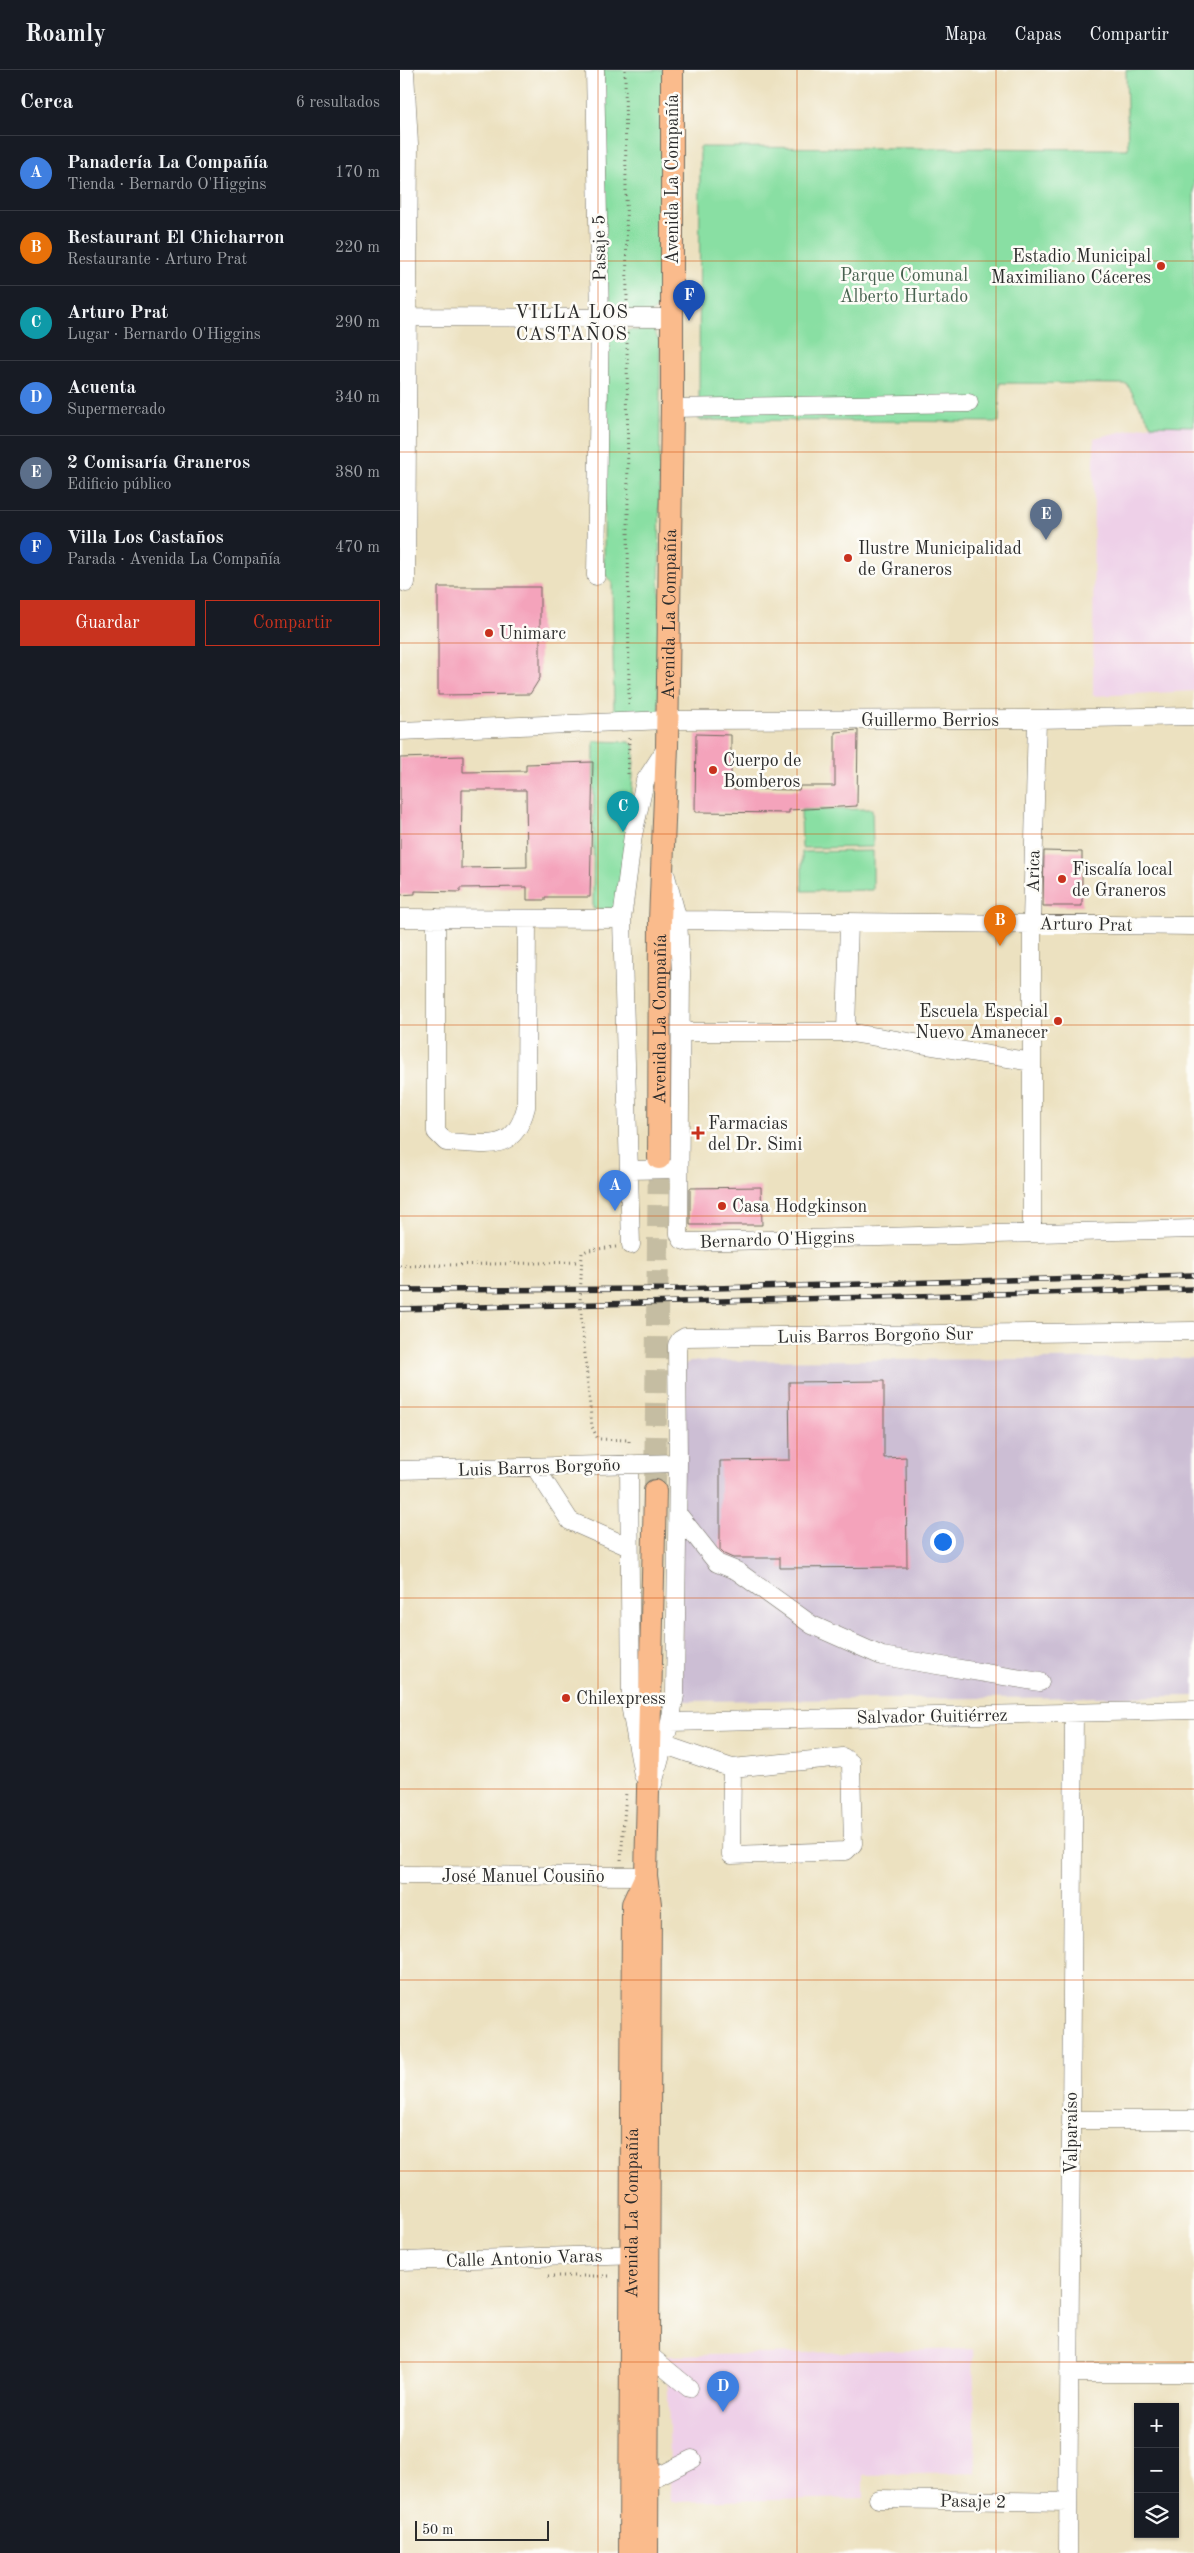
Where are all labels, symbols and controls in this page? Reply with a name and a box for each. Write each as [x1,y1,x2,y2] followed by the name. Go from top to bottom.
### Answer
[25,23,106,47] text: Roamly
[944,26,987,44] text: Mapa
[1015,26,1062,44] text: Capas
[1090,26,1169,44] text: Compartir
[20,92,73,113] text: Cerca
[664,94,682,264] street label: Avenida La Compañía
[296,95,380,111] text: 6 resultados
[67,154,268,173] text: Panadería La Compañía
[30,165,42,181] text: A
[335,165,380,181] text: 170 m
[67,177,266,193] text: Tienda · Bernardo O'Higgins
[590,215,610,281] street label: Pasaje 5
[67,229,285,248] text: Restaurant El Chicharron
[30,240,42,256] text: B
[335,240,380,256] text: 220 m
[991,248,1151,287] place label: Estadio Municipal Maximiliano Cáceres
[67,252,247,268] text: Restaurante · Arturo Prat
[1155,260,1167,272] marker: Estadio Municipal Maximiliano Cáceres
[840,267,968,306] park label: Parque Comunal Alberto Hurtado
[673,280,705,321] pin: F
[67,304,168,323] text: Arturo Prat
[515,304,629,345] district label: VILLA LOS CASTAÑOS
[31,315,41,331] text: C
[335,315,380,331] text: 290 m
[67,327,261,343] text: Lugar · Bernardo O'Higgins
[67,379,136,398] text: Acuenta
[30,390,42,406] text: D
[335,390,380,406] text: 340 m
[67,402,165,418] text: Supermercado
[67,454,250,473] text: 2 Comisaría Graneros
[30,465,42,481] text: E
[335,465,380,481] text: 380 m
[67,477,171,493] text: Edificio público
[1030,499,1062,540] pin: E
[67,529,224,548] text: Villa Los Castaños
[660,529,680,700] street label: Avenida La Compañía
[31,540,41,556] text: F
[335,540,380,556] text: 470 m
[858,540,1022,579] place label: Ilustre Municipalidad de Graneros
[67,552,281,568] text: Parada · Avenida La Compañía
[842,552,854,564] marker: Ilustre Municipalidad de Graneros
[20,600,195,646] button: Guardar
[205,600,380,646] button: Compartir
[499,625,566,643] place label: Unimarc
[483,627,495,639] marker: Unimarc
[861,712,999,730] street label: Guillermo Berrios
[723,752,801,791] place label: Cuerpo de Bomberos
[707,764,719,776] marker: Cuerpo de Bomberos
[607,791,639,832] pin: C
[1025,849,1043,893] street label: Arica
[1072,861,1173,900] place label: Fiscalía local de Graneros
[1056,873,1068,885] marker: Fiscalía local de Graneros
[984,905,1016,946] pin: B
[1039,915,1133,935] street label: Arturo Prat
[651,934,670,1104] street label: Avenida La Compañía
[915,1003,1049,1042] place label: Escuela Especial Nuevo Amanecer
[1052,1015,1064,1027] marker: Escuela Especial Nuevo Amanecer
[708,1115,802,1154] place label: Farmacias del Dr. Simi
[692,1127,704,1139] marker: Farmacias del Dr. Simi
[599,1170,631,1211] pin: A
[732,1198,868,1216] place label: Casa Hodgkinson
[716,1200,728,1212] marker: Casa Hodgkinson
[699,1228,855,1252] street label: Bernardo O'Higgins
[777,1325,974,1347] street label: Luis Barros Borgoño Sur
[457,1456,621,1480] street label: Luis Barros Borgoño
[930,1529,956,1555] your location
[576,1690,666,1708] place label: Chilexpress
[560,1692,572,1704] marker: Chilexpress
[856,1707,1008,1727] street label: Salvador Guitiérrez
[441,1868,605,1886] street label: José Manuel Cousiño
[1063,2092,1081,2174] street label: Valparaíso
[623,2128,642,2298] street label: Avenida La Compañía
[445,2247,603,2271] street label: Calle Antonio Varas
[707,2371,739,2412] pin: D
[1134,2403,1179,2538] map controls
[1134,2403,1179,2448] button: +
[1134,2448,1179,2493] button: −
[940,2492,1006,2512] street label: Pasaje 2
[1134,2493,1179,2538] button: layers
[415,2518,549,2541] scale bar
[422,2523,453,2537] text: 50 m

